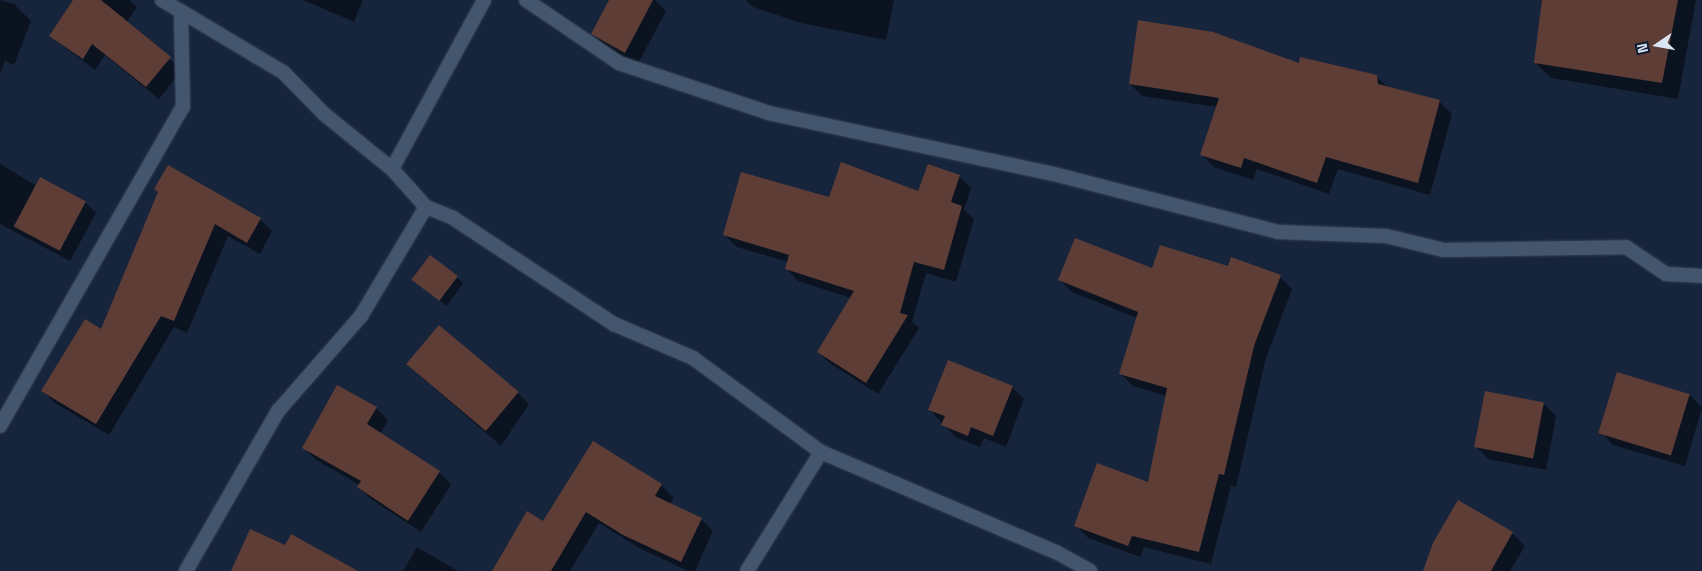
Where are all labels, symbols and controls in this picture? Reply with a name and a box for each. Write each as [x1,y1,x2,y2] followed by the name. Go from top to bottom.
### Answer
[1632,20,1682,70] north arrow
[1633,42,1652,55] text: N

